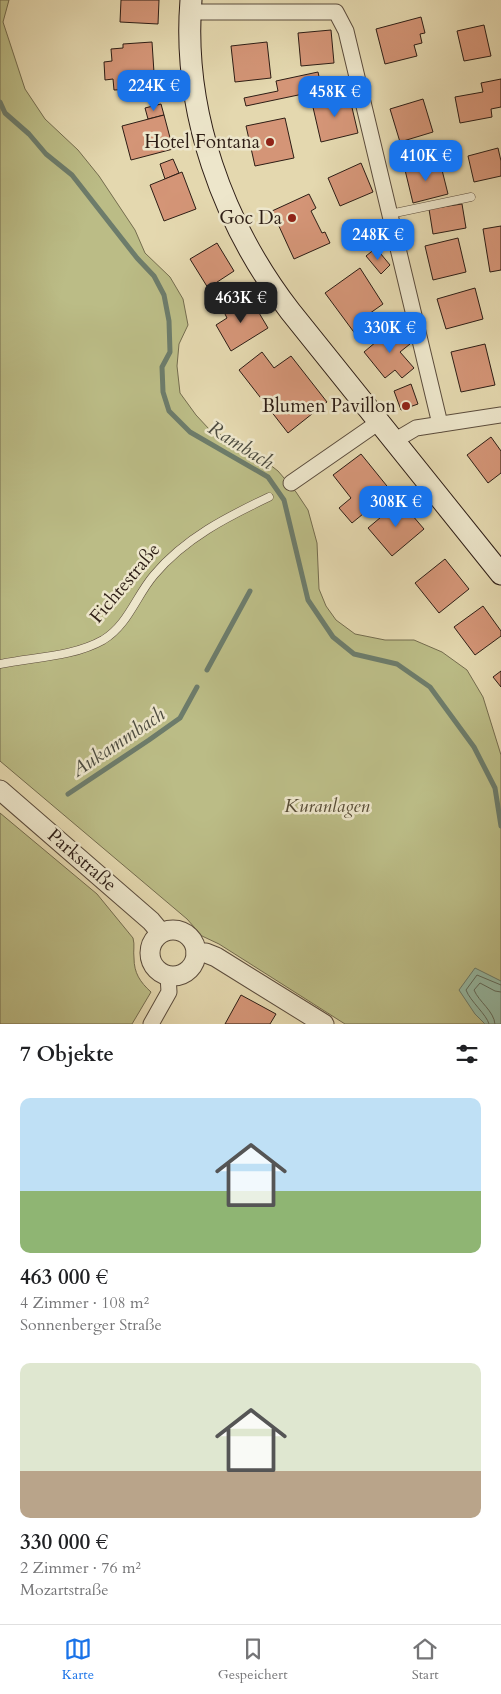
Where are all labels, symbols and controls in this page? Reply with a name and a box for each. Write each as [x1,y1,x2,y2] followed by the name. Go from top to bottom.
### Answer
[113,70,195,112] pin: 224K €
[128,75,180,97] text: 224K €
[294,76,376,118] pin: 458K €
[309,81,361,103] text: 458K €
[144,129,260,155] place label: Hotel Fontana
[264,136,276,148] marker: Hotel Fontana
[385,140,467,182] pin: 410K €
[400,145,452,167] text: 410K €
[219,205,282,231] place label: Goc Da
[286,212,298,224] marker: Goc Da
[337,218,419,261] pin: 248K €
[352,224,404,246] text: 248K €
[200,282,282,324] pin: 463K €
[215,287,267,309] text: 463K €
[349,312,431,354] pin: 330K €
[364,317,416,339] text: 330K €
[262,393,396,419] place label: Blumen Pavillon
[400,400,412,412] marker: Blumen Pavillon
[203,414,279,476] water label: Rambach
[355,486,437,528] pin: 308K €
[370,491,422,513] text: 308K €
[84,537,166,629] street label: Fichtestraße
[65,700,170,784] water label: Aukammbach
[284,793,370,819] park label: Kuranlagen
[42,823,122,897] street label: Parkstraße
[20,1040,114,1069] text: 7 Objekte
[453,1040,481,1068] icon: filters
[206,1130,296,1220] icon: home
[20,1263,108,1292] text: 463 000 €
[20,1292,149,1314] text: 4 Zimmer · 108 m²
[20,1314,162,1336] text: Sonnenberger Straße
[206,1395,296,1485] icon: home
[20,1528,108,1557] text: 330 000 €
[20,1557,141,1579] text: 2 Zimmer · 76 m²
[20,1579,109,1601] text: Mozartstraße
[62,1635,94,1684] tab: Karte
[218,1635,288,1684] tab: Gespeichert
[411,1635,439,1684] tab: Start

